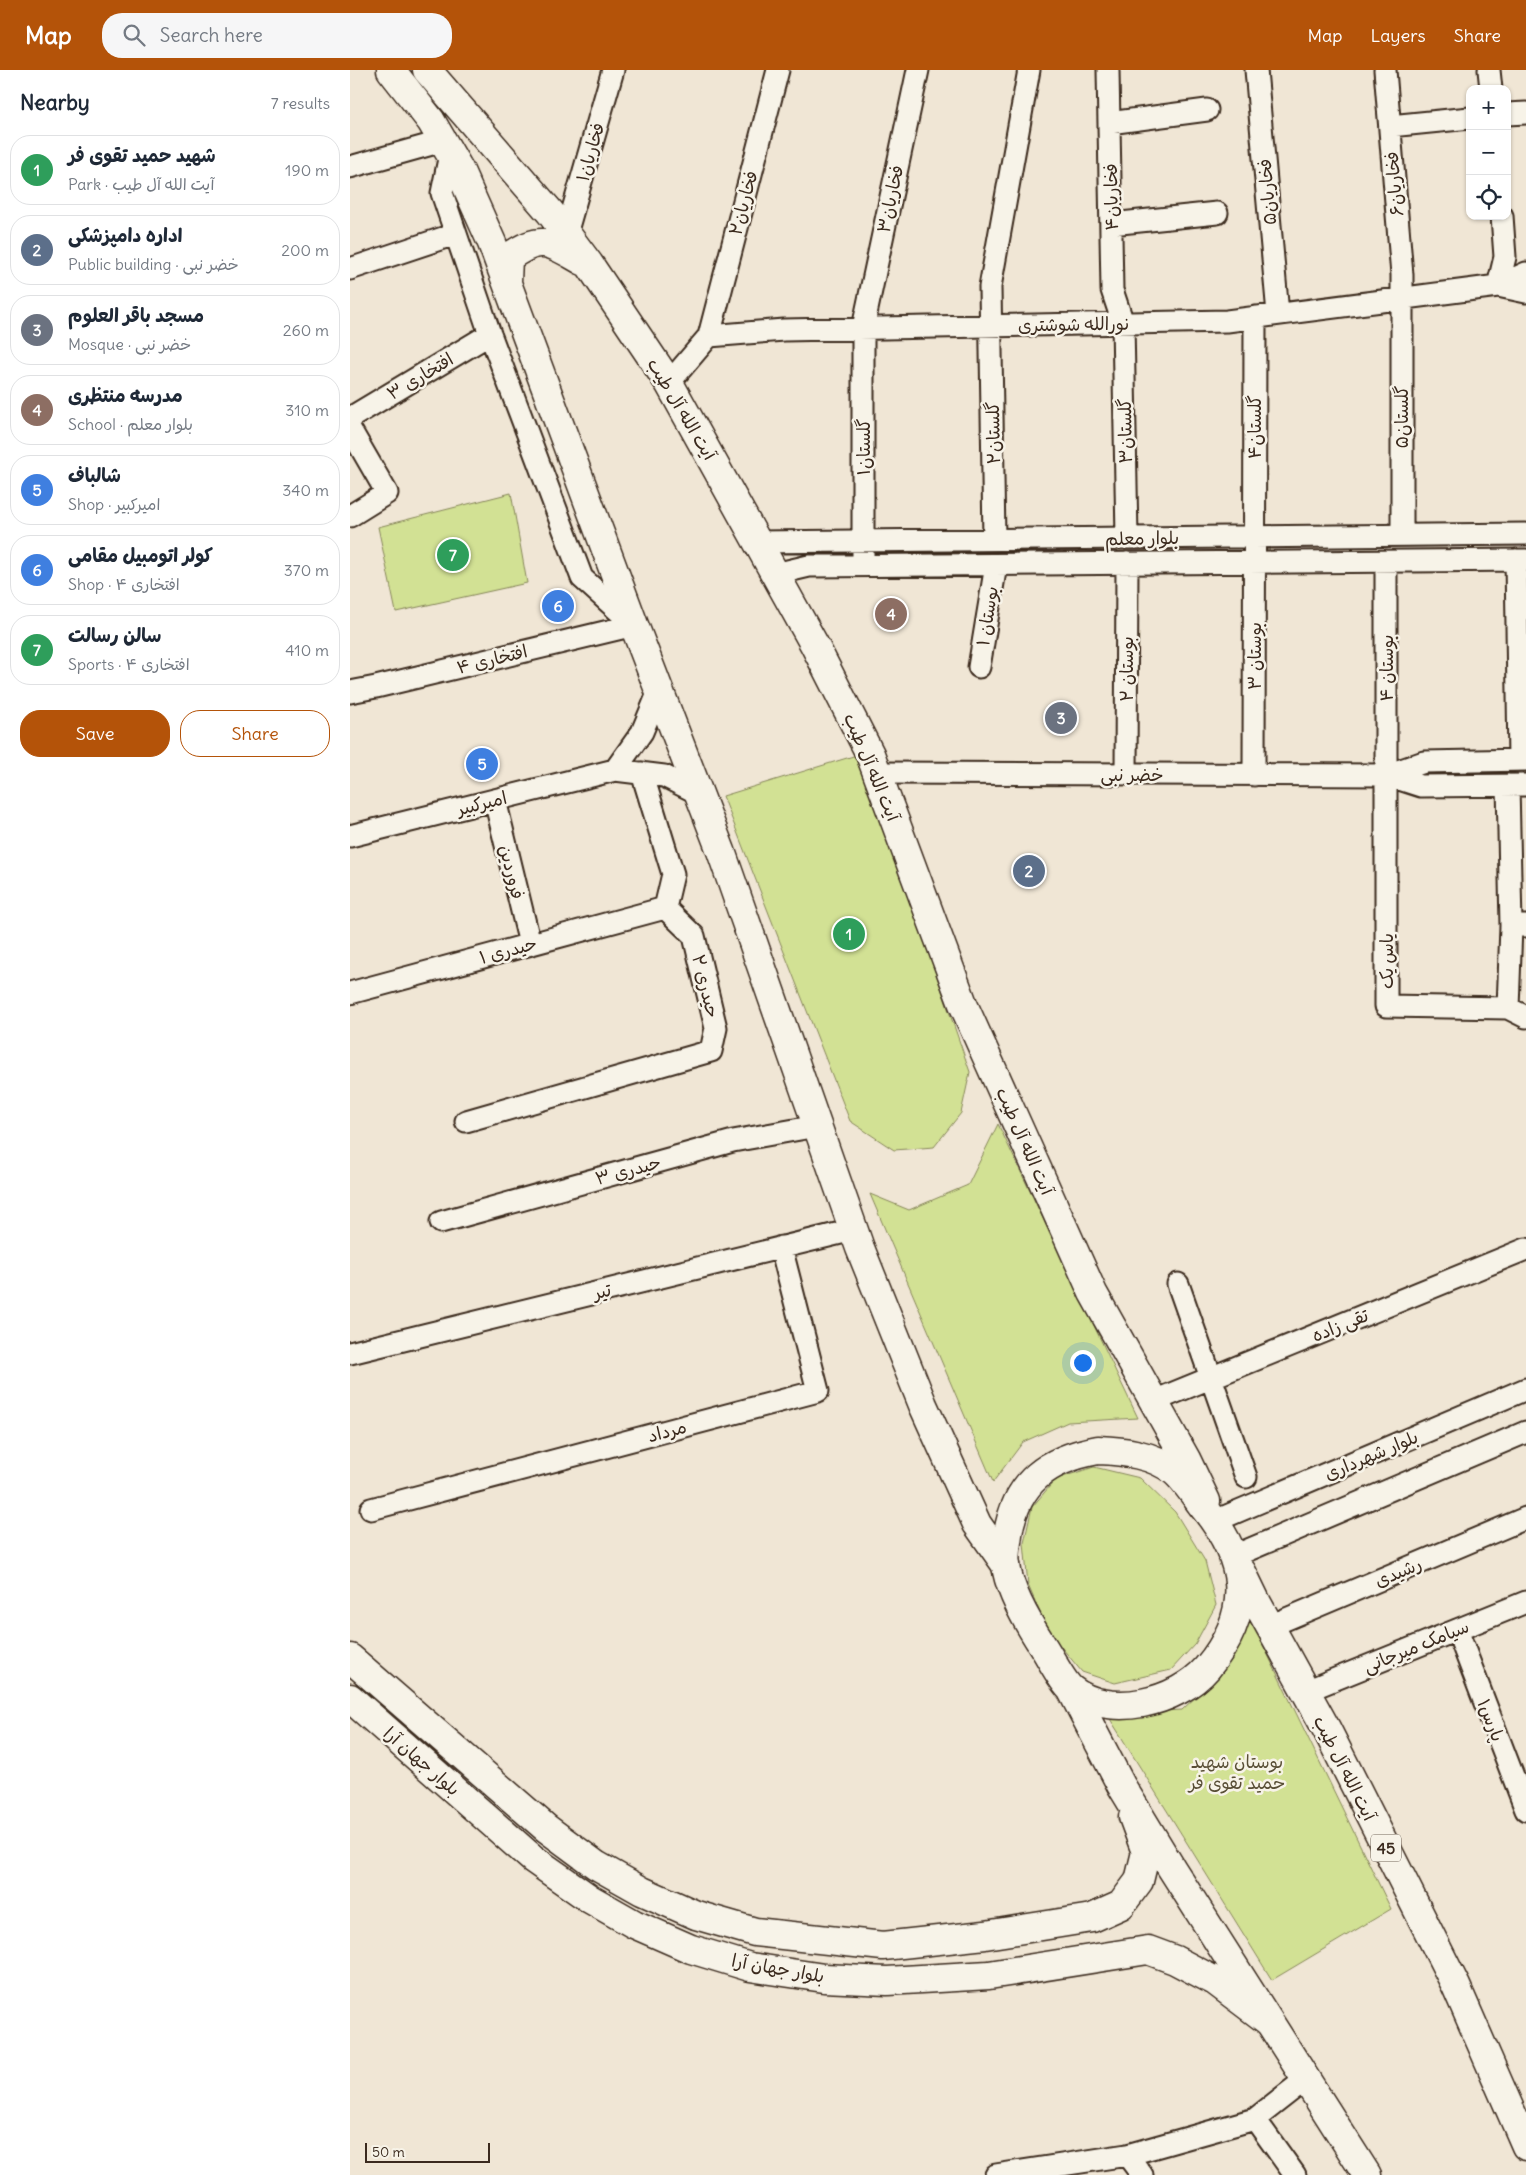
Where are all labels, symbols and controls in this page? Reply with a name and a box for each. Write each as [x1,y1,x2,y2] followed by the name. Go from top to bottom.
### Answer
[102,13,452,58] search box
[25,20,72,50] text: Map
[120,21,148,49] icon: search
[160,23,263,47] text: Search here
[1307,24,1342,47] text: Map
[1370,24,1426,47] text: Layers
[1454,24,1501,47] text: Share
[1466,85,1511,220] map controls
[1466,85,1511,130] button: +
[20,89,90,116] text: Nearby
[271,93,330,113] text: 7 results
[571,120,609,184] street label: فخاریان۱
[1466,130,1511,175] button: −
[68,143,216,167] text: شهید حمید تقوی فر
[1380,151,1408,217] street label: فخاریان۶
[1253,158,1281,226] street label: فخاریان۵
[34,160,40,180] text: 1
[285,160,329,180] text: 190 m
[872,163,908,235] street label: فخاریان۳
[1099,163,1123,231] street label: فخاریان۴
[723,168,763,238] street label: فخاریان۲
[68,174,215,194] text: Park · آیت الله آل طیب
[1466,175,1511,220] button: locate
[68,223,182,247] text: اداره دامپزشکی
[33,240,41,260] text: 2
[281,240,329,260] text: 200 m
[68,254,239,274] text: Public building · خضر نبی
[68,303,204,327] text: مسجد باقر العلوم
[1018,312,1130,337] street label: نورالله شوشتری
[32,320,42,340] text: 3
[283,320,329,340] text: 260 m
[68,334,191,354] text: Mosque · خضر نبی
[383,347,457,405] street label: افتخاری ۳
[643,354,722,466] street label: آیت الله آل طیب
[68,383,183,407] text: مدرسه منتظری
[1390,385,1413,448] street label: گلستان۵
[1243,395,1266,459] street label: گلستان۴
[1113,398,1137,464] street label: گلستان۳
[32,400,42,420] text: 4
[285,400,329,420] text: 310 m
[981,401,1005,464] street label: گلستان۲
[68,414,193,434] text: School · بلوار معلم
[852,418,875,475] street label: گلستان۱
[68,463,121,487] text: شالباف
[32,480,42,500] text: 5
[282,480,329,500] text: 340 m
[68,494,160,514] text: Shop · امیرکبیر
[1105,526,1179,553] street label: بلوار معلم
[437,536,469,574] pin: 7
[68,543,213,567] text: کولر اتومبیل مقامی
[32,560,42,580] text: 6
[284,560,329,580] text: 370 m
[68,574,180,594] text: Shop · افتخاری ۴
[971,585,1003,647] street label: بوستان ۱
[542,587,574,625] pin: 6
[875,595,907,633] pin: 4
[1243,622,1266,690] street label: بوستان ۳
[68,623,161,647] text: سالن رسالت
[1375,635,1398,701] street label: بوستان ۴
[1115,636,1138,702] street label: بوستان ۲
[454,639,530,679] street label: افتخاری ۴
[33,640,41,660] text: 7
[285,640,329,660] text: 410 m
[68,654,190,674] text: Sports · افتخاری ۴
[1045,699,1077,737] pin: 3
[20,710,170,757] button: Save
[180,710,330,757] button: Share
[839,710,906,826] street label: آیت الله آل طیب
[466,745,498,783] pin: 5
[1100,763,1164,786] street label: خضر نبی
[453,786,509,821] street label: امیرکبیر
[494,842,530,902] street label: فروردین
[1013,852,1045,890] pin: 2
[833,915,865,953] pin: 1
[477,931,539,969] street label: حیدری ۱
[1375,933,1398,989] street label: یاس یک
[687,952,725,1020] street label: حیدری ۲
[991,1084,1060,1200] street label: آیت الله آل طیب
[593,1150,663,1190] street label: حیدری ۳
[588,1277,614,1305] street label: تیر
[1308,1303,1372,1347] street label: تقی زاده
[1070,1350,1096,1376] your location
[645,1415,689,1447] street label: مرداد
[1321,1425,1421,1485] street label: بلوار شهرداری
[1371,1552,1425,1592] street label: رشیدی
[1360,1614,1472,1678] street label: سیامک میرجانی
[1471,1695,1510,1745] street label: پارس۱
[1309,1712,1382,1826] street label: آیت الله آل طیب
[379,1722,465,1800] street label: بلوار جهان آرا
[1187,1750,1285,1794] park label: بوستان شهید حمید تقوی فر
[1371,1835,1401,1862] road number: 45
[730,1949,826,1987] street label: بلوار جهان آرا
[365,2140,490,2163] scale bar
[372,2143,405,2161] text: 50 m

